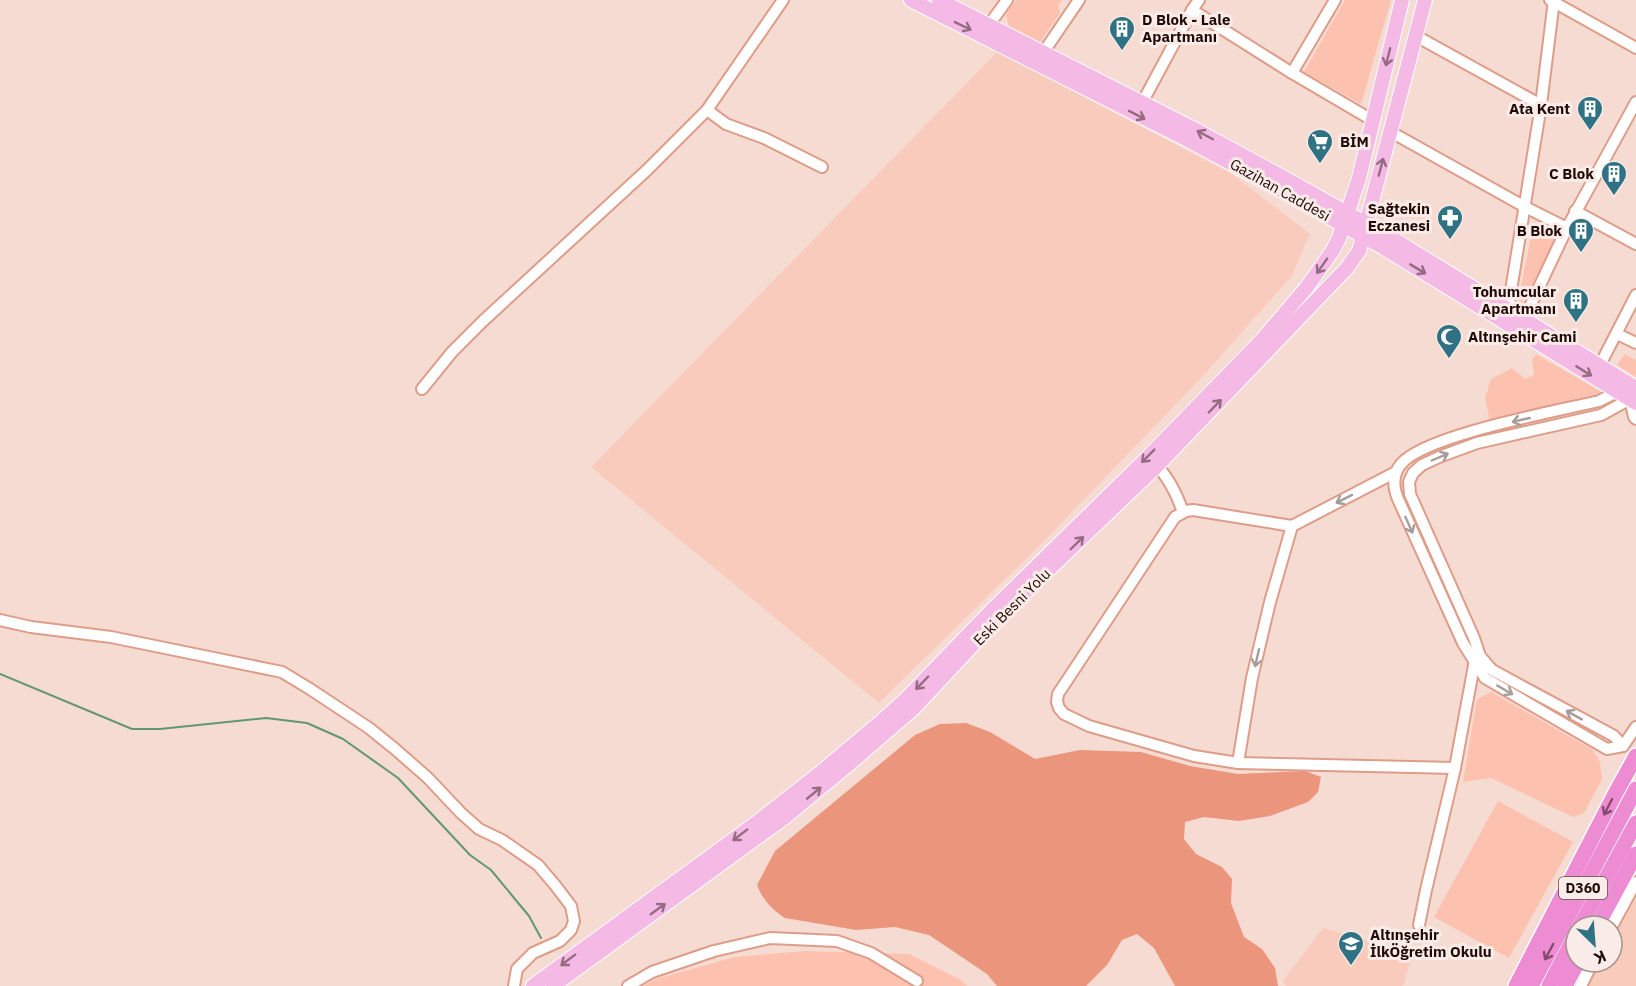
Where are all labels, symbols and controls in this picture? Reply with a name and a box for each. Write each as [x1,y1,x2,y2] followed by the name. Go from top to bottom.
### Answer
[1142,10,1230,46] place label: D Blok - Lale Apartmanı
[1107,14,1137,52] building icon: D Blok - Lale Apartmanı
[954,21,972,33] one-way arrow
[1381,47,1393,66] one-way arrow
[1575,94,1605,132] building icon: Ata Kent
[1509,99,1570,118] place label: Ata Kent
[1127,110,1145,121] one-way arrow
[1305,127,1335,165] supermarket icon: BİM
[1197,129,1215,140] one-way arrow
[1340,132,1369,151] place label: BİM
[1227,154,1334,225] street label: Gazihan Caddesi
[1376,158,1387,177] one-way arrow
[1599,159,1629,197] building icon: C Blok
[1549,164,1594,183] place label: C Blok
[1368,199,1430,235] place label: Sağtekin Eczanesi
[1435,203,1465,241] pharmacy icon: Sağtekin Eczanesi
[1566,216,1596,254] building icon: B Blok
[1517,221,1562,240] place label: B Blok
[1316,257,1328,273] one-way arrow
[1409,264,1426,276] one-way arrow
[1473,282,1556,318] place label: Tohumcular Apartmanı
[1561,286,1591,324] building icon: Tohumcular Apartmanı
[1434,322,1464,360] mosque icon: Altınşehir Cami
[1468,327,1577,346] place label: Altınşehir Cami
[1575,366,1592,378] one-way arrow
[1208,398,1222,413] one-way arrow
[1512,414,1531,426] one-way arrow
[1141,448,1156,463] one-way arrow
[1430,451,1449,462] one-way arrow
[1336,493,1353,505] one-way arrow
[1404,515,1416,533] one-way arrow
[1069,536,1084,550] one-way arrow
[969,564,1054,649] street label: Eski Besni Yolu
[1250,648,1262,667] one-way arrow
[914,676,929,691] one-way arrow
[1496,684,1513,696] one-way arrow
[1566,709,1583,721] one-way arrow
[806,787,822,800] one-way arrow
[1602,798,1613,816] one-way arrow
[733,829,749,842] one-way arrow
[1559,877,1607,899] road number: D360
[649,903,665,916] one-way arrow
[1564,914,1624,974] north arrow
[1370,925,1492,961] place label: Altınşehir İlkÖğretim Okulu
[1336,929,1366,967] school or university icon: Altınşehir İlkÖğretim Okulu
[1543,943,1555,960] one-way arrow
[1591,946,1610,969] text: K
[560,953,576,966] one-way arrow

